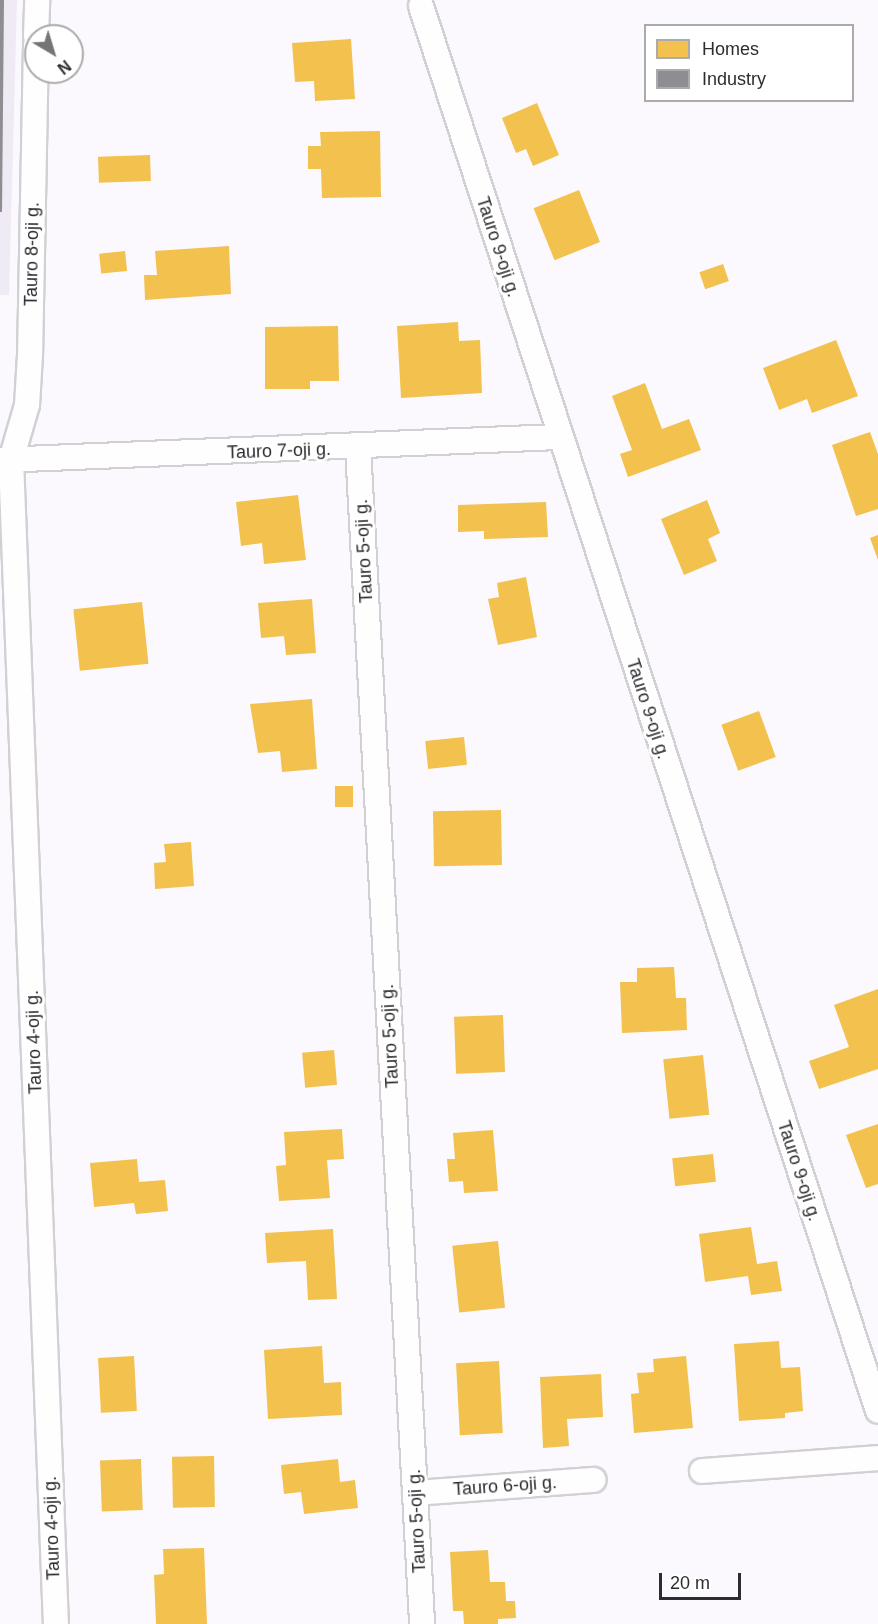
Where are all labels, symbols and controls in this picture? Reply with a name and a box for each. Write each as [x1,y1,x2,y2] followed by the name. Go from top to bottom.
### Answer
[24,24,84,84] north arrow
[644,24,854,102] legend
[702,39,759,59] text: Homes
[54,57,74,77] text: N
[702,69,766,89] text: Industry
[472,194,524,300] street label: Tauro 9-oji g.
[20,202,44,306] street label: Tauro 8-oji g.
[227,438,331,464] street label: Tauro 7-oji g.
[350,498,378,604] street label: Tauro 5-oji g.
[622,656,674,762] street label: Tauro 9-oji g.
[376,983,404,1089] street label: Tauro 5-oji g.
[21,990,47,1094] street label: Tauro 4-oji g.
[773,1118,825,1224] street label: Tauro 9-oji g.
[403,1468,431,1574] street label: Tauro 5-oji g.
[452,1472,558,1500] street label: Tauro 6-oji g.
[39,1476,65,1580] street label: Tauro 4-oji g.
[662,1561,744,1599] scale bar
[670,1573,710,1593] text: 20 m

